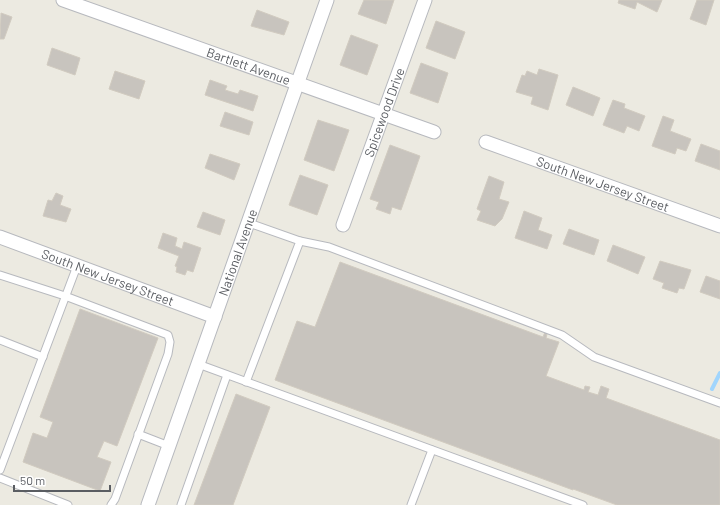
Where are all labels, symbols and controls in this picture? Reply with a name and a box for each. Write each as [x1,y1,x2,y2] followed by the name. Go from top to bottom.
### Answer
[205,44,293,88] street label: Bartlett Avenue
[361,65,408,159] street label: Spicewood Drive
[534,153,671,215] street label: South New Jersey Street
[215,207,260,298] street label: National Avenue
[39,245,176,309] street label: South New Jersey Street
[14,467,110,493] scale bar
[20,473,45,487] text: 50 m

